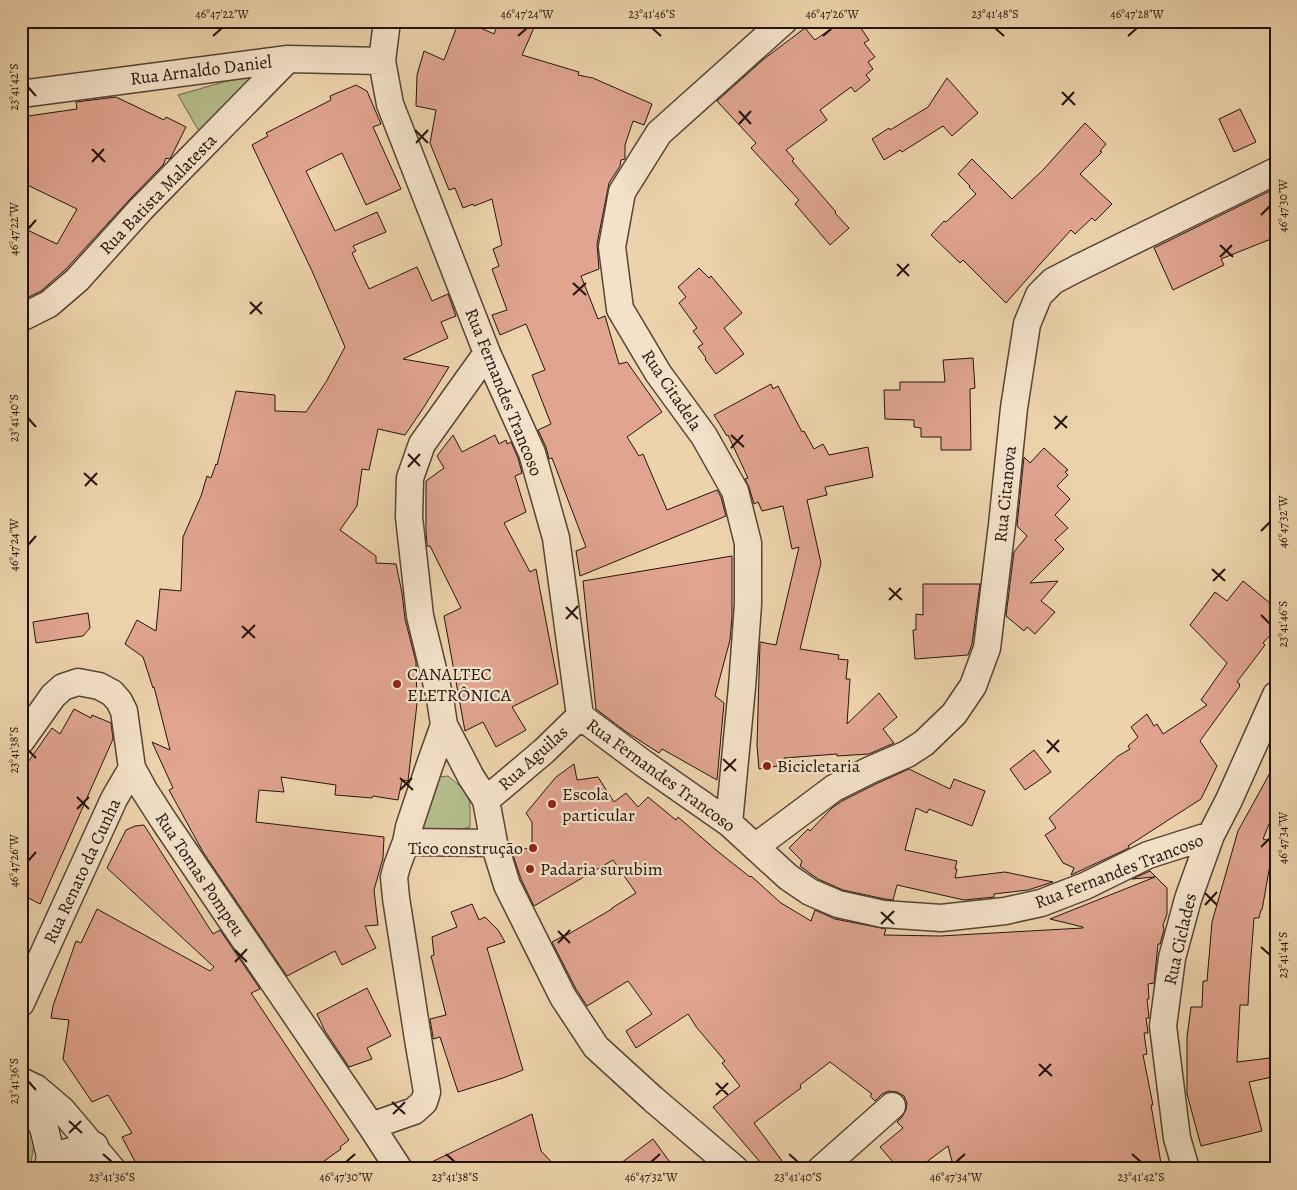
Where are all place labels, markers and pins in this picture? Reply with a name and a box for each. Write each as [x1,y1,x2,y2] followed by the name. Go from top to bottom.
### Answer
[407,662,512,707] place label: CANALTEC ELETRÔNICA
[391,678,403,690] marker: CANALTEC ELETRÔNICA
[777,754,861,778] place label: Bicicletaria
[761,760,773,772] marker: Bicicletaria
[562,782,635,827] place label: Escola particular
[546,798,558,810] marker: Escola particular
[408,836,523,860] place label: Tico construção
[527,842,539,854] marker: Tico construção
[540,857,663,881] place label: Padaria surubim
[524,863,536,875] marker: Padaria surubim

